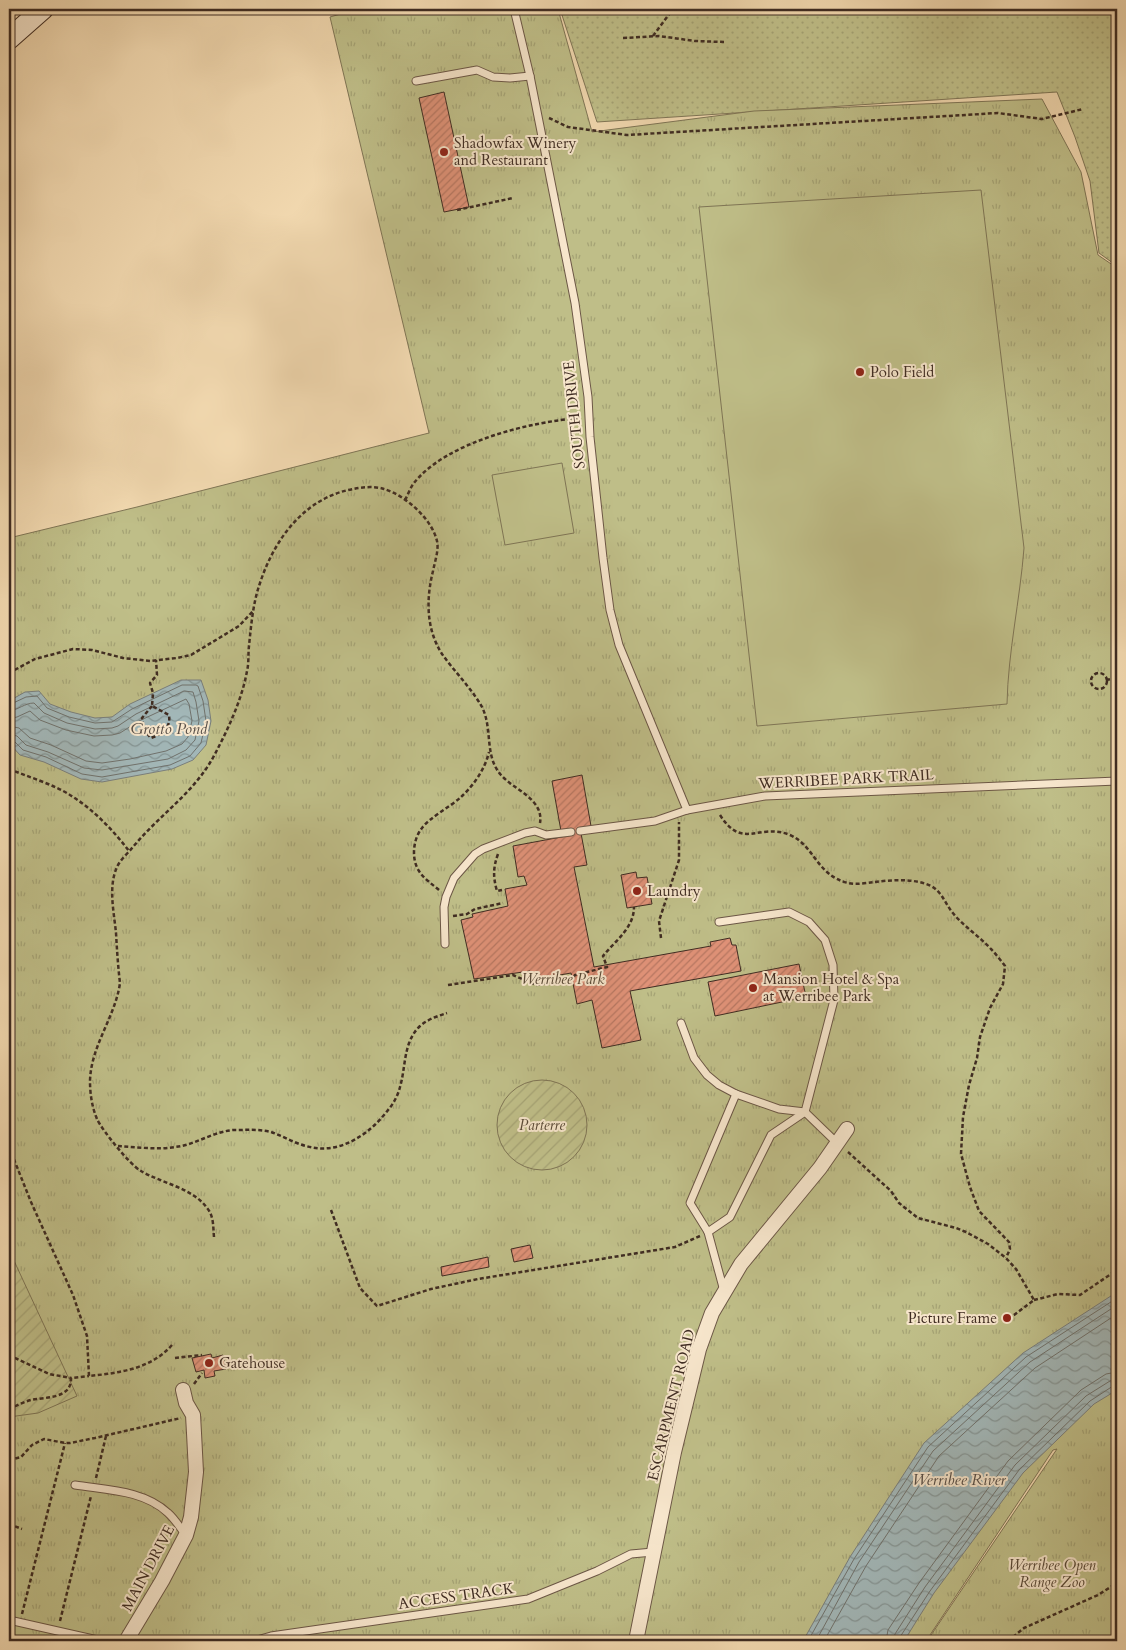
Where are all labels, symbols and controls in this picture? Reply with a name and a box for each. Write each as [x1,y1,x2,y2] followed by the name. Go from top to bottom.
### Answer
[454,133,576,170] place label: Shadowfax Winery and Restaurant
[438,146,450,158] marker: Shadowfax Winery and Restaurant
[558,360,590,470] street label: SOUTH DRIVE
[870,362,934,382] place label: Polo Field
[854,366,866,378] marker: Polo Field
[131,718,209,740] water label: Grotto Pond
[757,764,935,794] street label: WERRIBEE PARK TRAIL
[647,881,701,901] place label: Laundry
[631,885,643,897] marker: Laundry
[521,969,605,989] park label: Werribee Park
[763,969,900,1006] place label: Mansion Hotel & Spa at Werribee Park
[747,982,759,994] marker: Mansion Hotel & Spa at Werribee Park
[519,1115,565,1135] park label: Parterre
[908,1308,997,1328] place label: Picture Frame
[1001,1312,1013,1324] marker: Picture Frame
[642,1327,700,1483] street label: ESCARPMENT ROAD
[219,1353,285,1373] place label: Gatehouse
[203,1357,215,1369] marker: Gatehouse
[912,1469,1007,1491] water label: Werribee River
[117,1521,179,1615] street label: MAIN DRIVE
[1008,1555,1096,1592] park label: Werribee Open Range Zoo
[397,1578,516,1614] street label: ACCESS TRACK

